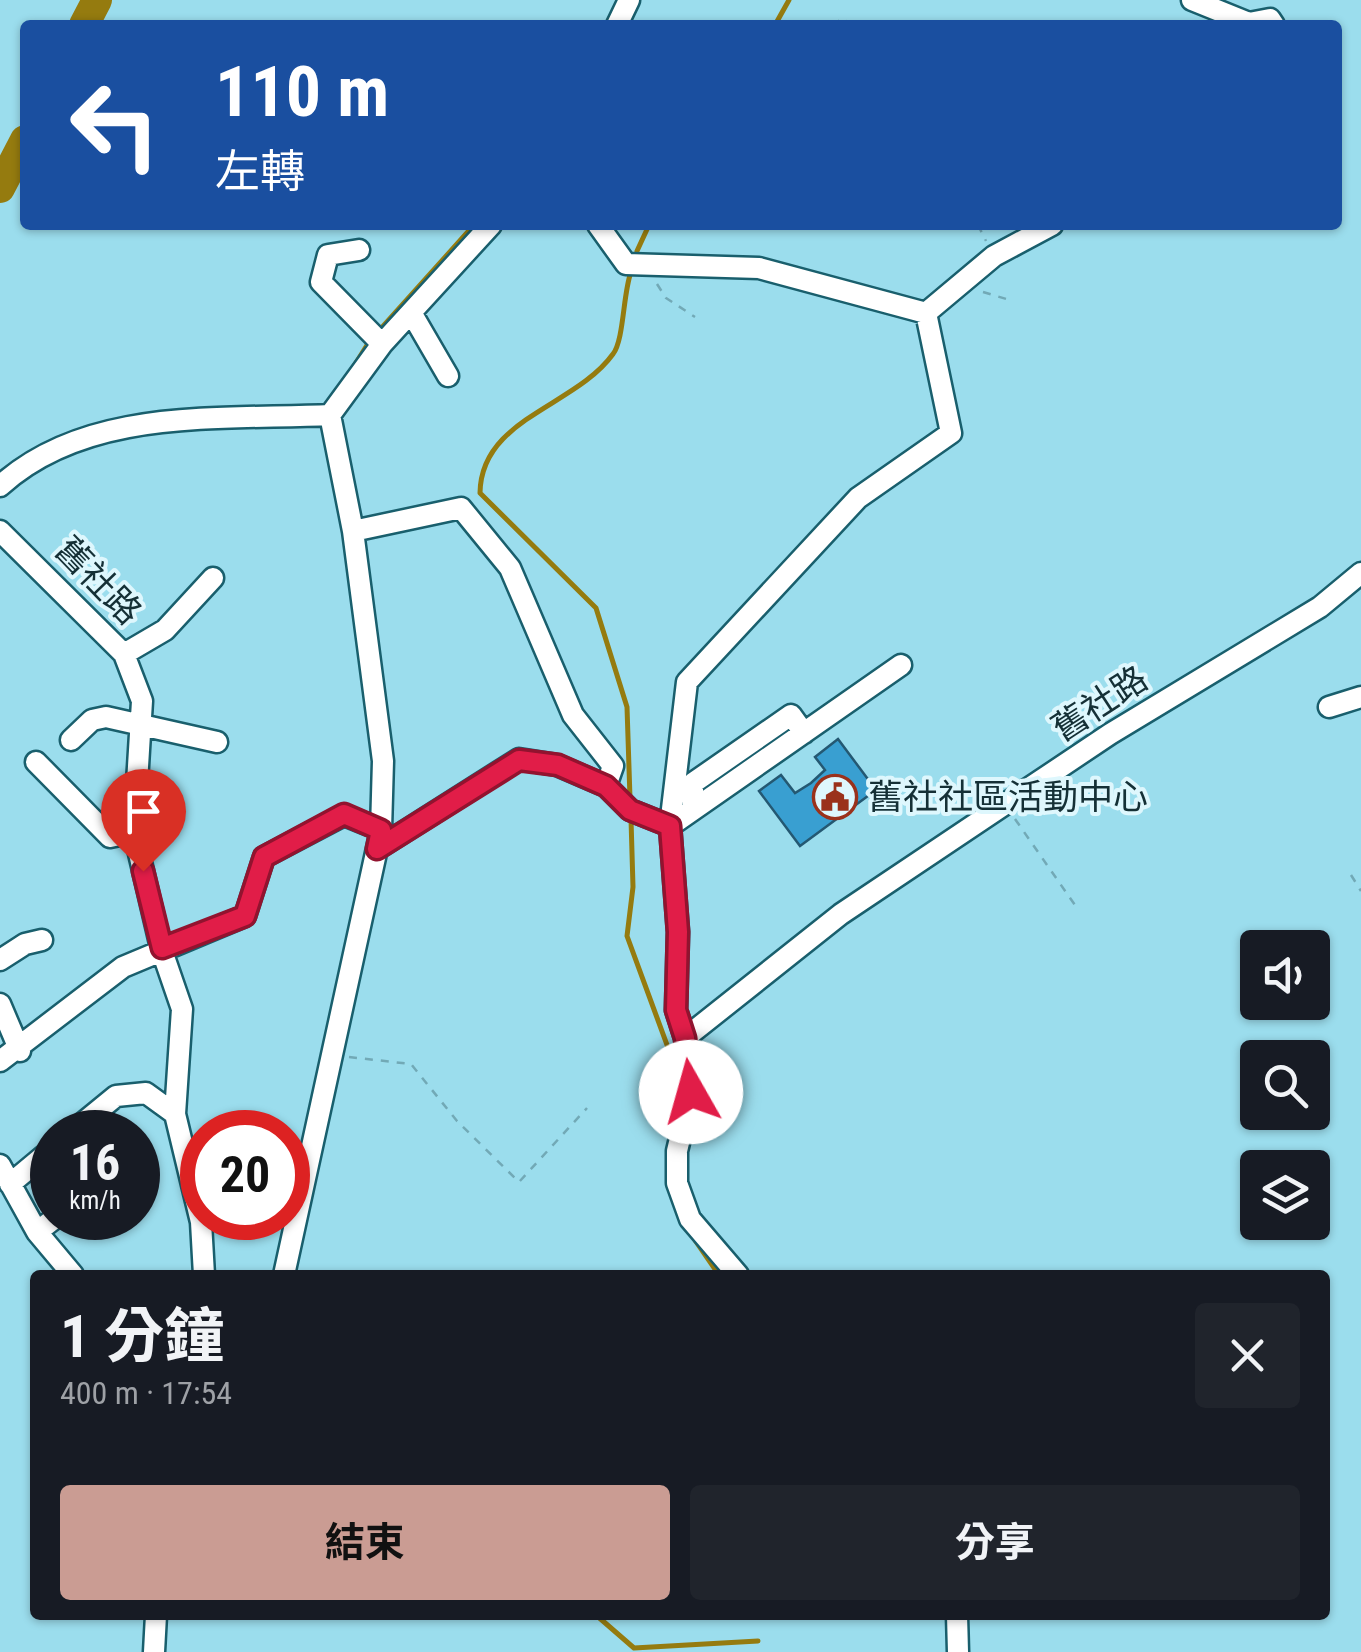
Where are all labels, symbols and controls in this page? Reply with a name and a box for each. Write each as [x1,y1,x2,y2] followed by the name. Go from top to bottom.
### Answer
[215,51,389,133] text: 110 m
[50,60,180,190] icon: left
[215,145,305,198] text: 左轉
[47,529,149,633] street label: 舊社路
[1045,658,1155,750] street label: 舊社路
[101,769,186,872] pin
[812,774,858,820] public building icon: 舊社社區活動中心
[868,777,1148,818] place label: 舊社社區活動中心
[116,784,171,839] icon: arrive
[1240,930,1330,1240] map controls
[1240,930,1330,1020] button: sound
[639,1040,743,1144] position arrow
[1240,1040,1330,1130] button: search
[180,1110,310,1240] speed limit sign: 20
[70,1134,120,1192] text: 16
[1240,1150,1330,1240] button: layers
[69,1186,121,1215] text: km/h
[60,1301,224,1372] text: 1 分鐘
[1195,1303,1300,1408] button: close
[60,1374,232,1412] text: 400 m · 17:54
[60,1485,670,1600] button: 結束
[690,1485,1300,1600] button: 分享

